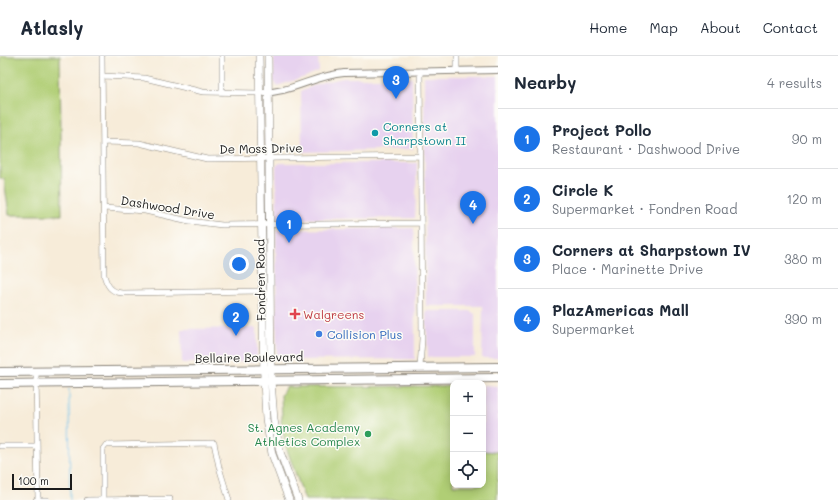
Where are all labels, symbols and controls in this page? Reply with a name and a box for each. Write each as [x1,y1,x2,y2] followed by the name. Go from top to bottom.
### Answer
[20,15,83,40] text: Atlasly
[589,18,627,37] text: Home
[649,18,678,37] text: Map
[700,18,741,37] text: About
[763,18,818,37] text: Contact
[383,66,409,99] pin: 3
[514,71,576,93] text: Nearby
[767,74,822,91] text: 4 results
[383,118,466,148] place label: Corners at Sharpstown II
[552,120,651,140] text: Project Pollo
[370,128,380,138] marker: Corners at Sharpstown II
[524,130,530,147] text: 1
[792,130,822,147] text: 90 m
[219,139,303,157] street label: De Moss Drive
[552,140,740,157] text: Restaurant · Dashwood Drive
[552,180,613,200] text: Circle K
[523,190,531,207] text: 2
[786,190,822,207] text: 120 m
[460,191,486,224] pin: 4
[120,192,216,222] street label: Dashwood Drive
[552,200,737,217] text: Supermarket · Fondren Road
[276,210,302,243] pin: 1
[251,239,269,321] street label: Fondren Road
[552,240,751,260] text: Corners at Sharpstown IV
[523,250,531,267] text: 3
[784,250,822,267] text: 380 m
[229,254,249,274] your location
[552,260,703,277] text: Place · Marinette Drive
[552,300,689,320] text: PlazAmericas Mall
[223,303,249,336] pin: 2
[303,306,365,322] place label: Walgreens
[290,309,300,319] marker: Walgreens
[523,310,531,327] text: 4
[784,310,822,327] text: 390 m
[552,320,635,337] text: Supermarket
[327,326,402,342] place label: Collision Plus
[314,329,324,339] marker: Collision Plus
[195,348,304,366] street label: Bellaire Boulevard
[450,380,486,488] map controls
[450,380,486,416] button: +
[450,416,486,452] button: −
[248,419,360,449] place label: St. Agnes Academy Athletics Complex
[363,429,373,439] marker: St. Agnes Academy Athletics Complex
[450,452,486,488] button: locate
[12,472,72,491] scale bar
[18,473,49,488] text: 100 m

